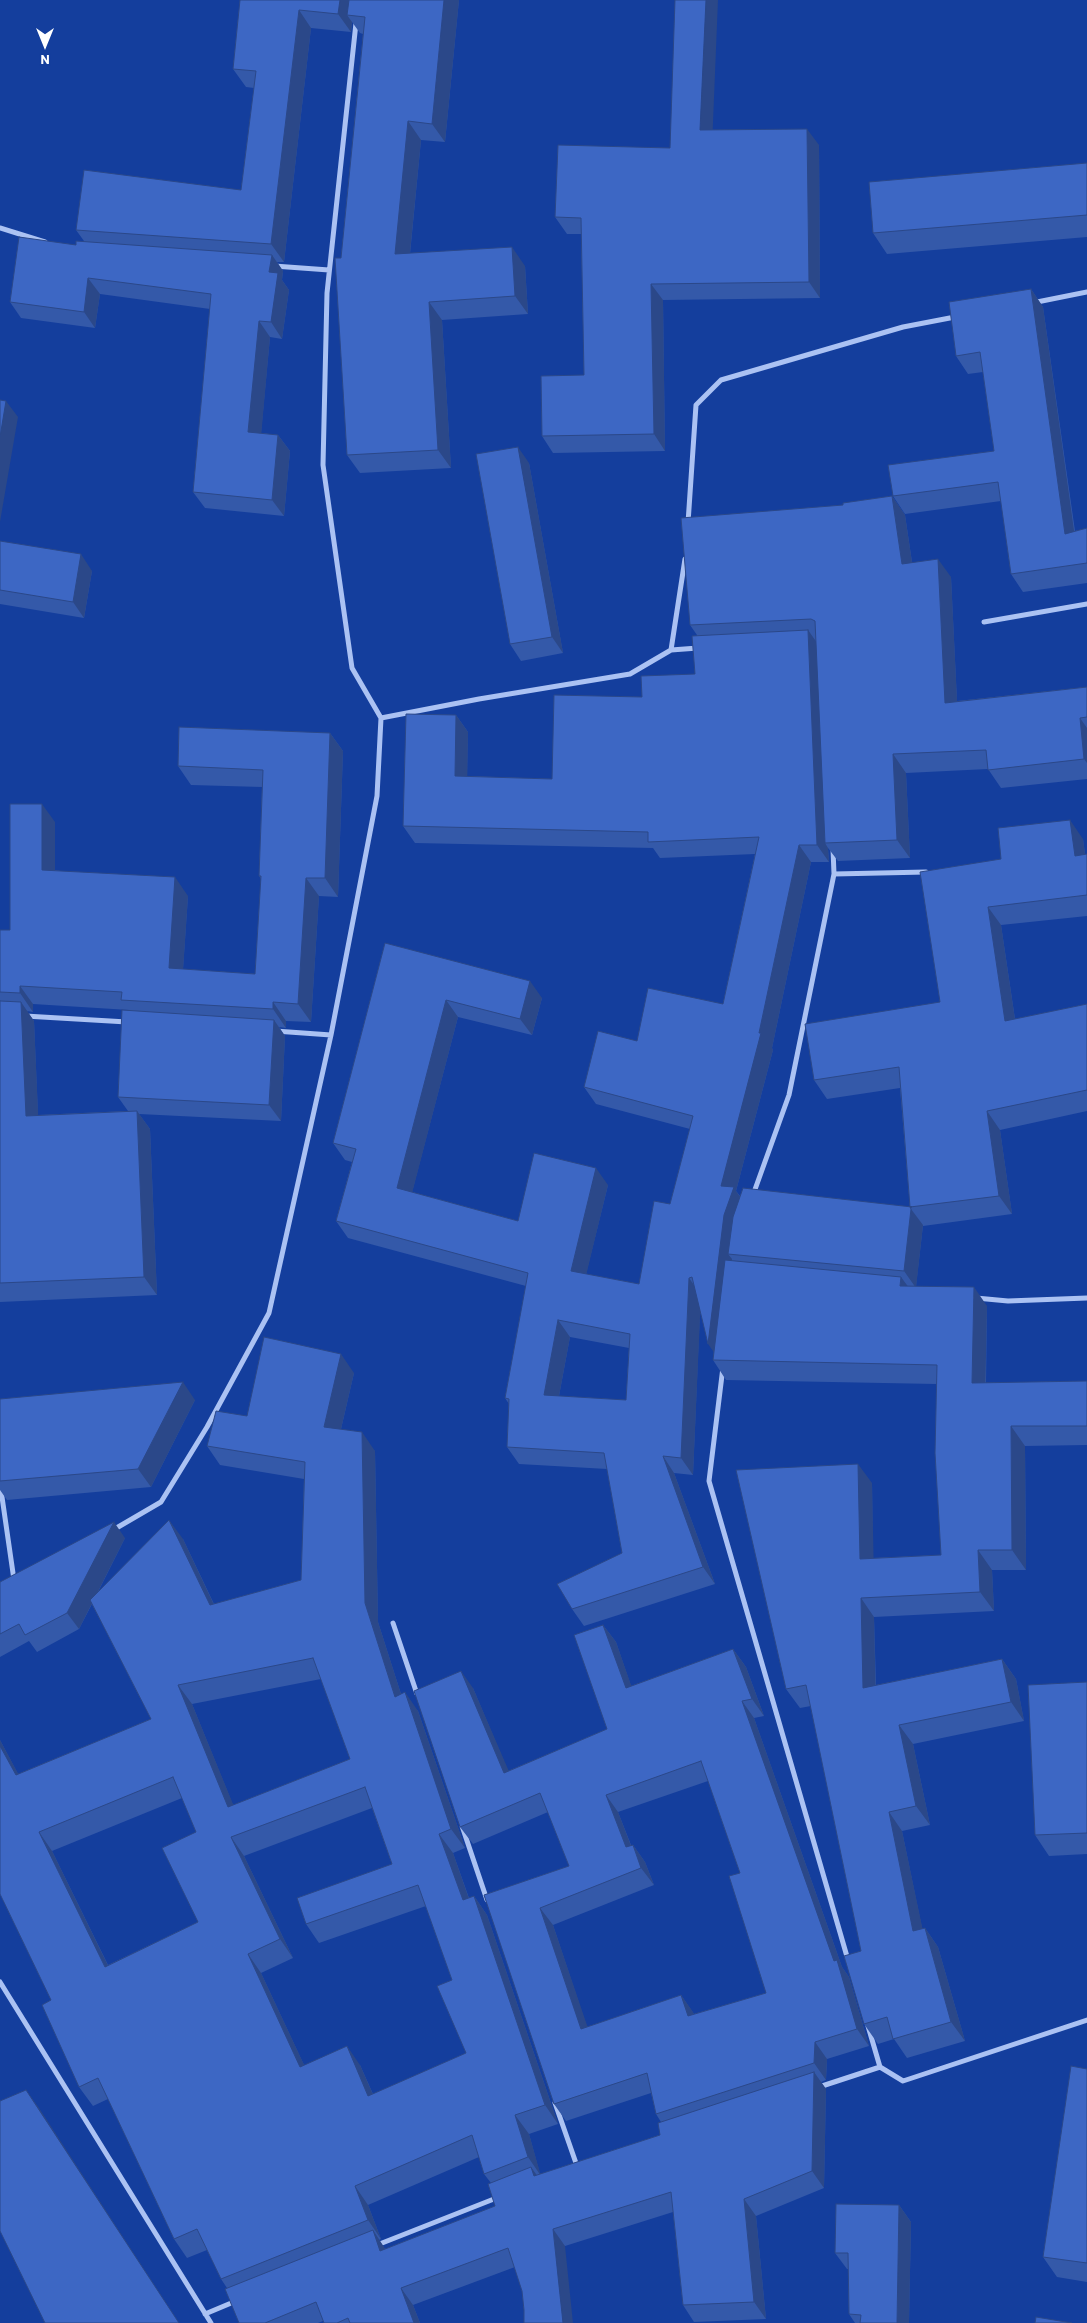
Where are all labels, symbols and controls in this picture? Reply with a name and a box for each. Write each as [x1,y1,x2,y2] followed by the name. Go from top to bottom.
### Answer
[20,20,70,70] north arrow
[40,52,50,69] text: N

